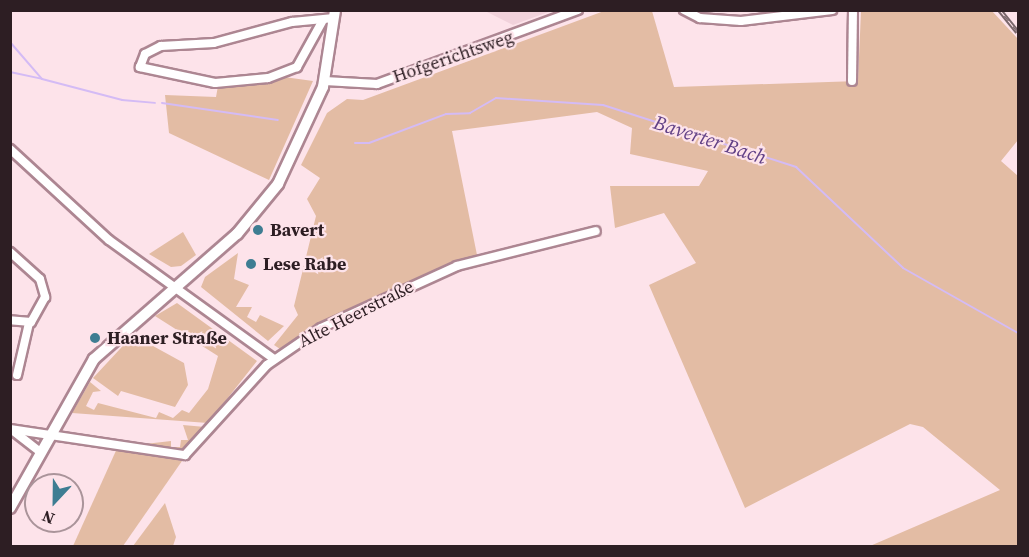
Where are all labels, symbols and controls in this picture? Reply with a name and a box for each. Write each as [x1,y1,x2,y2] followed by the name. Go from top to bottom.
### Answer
[390,26,516,88] street label: Hofgerichtsweg
[651,110,769,170] water label: Baverter Bach
[270,219,324,241] place label: Bavert
[251,223,265,237] marker: Bavert
[263,253,346,275] place label: Lese Rabe
[244,257,258,271] marker: Lese Rabe
[295,276,417,352] street label: Alte Heerstraße
[107,327,227,349] place label: Haaner Straße
[88,331,102,345] marker: Haaner Straße
[24,473,84,533] north arrow
[38,505,58,530] text: N

